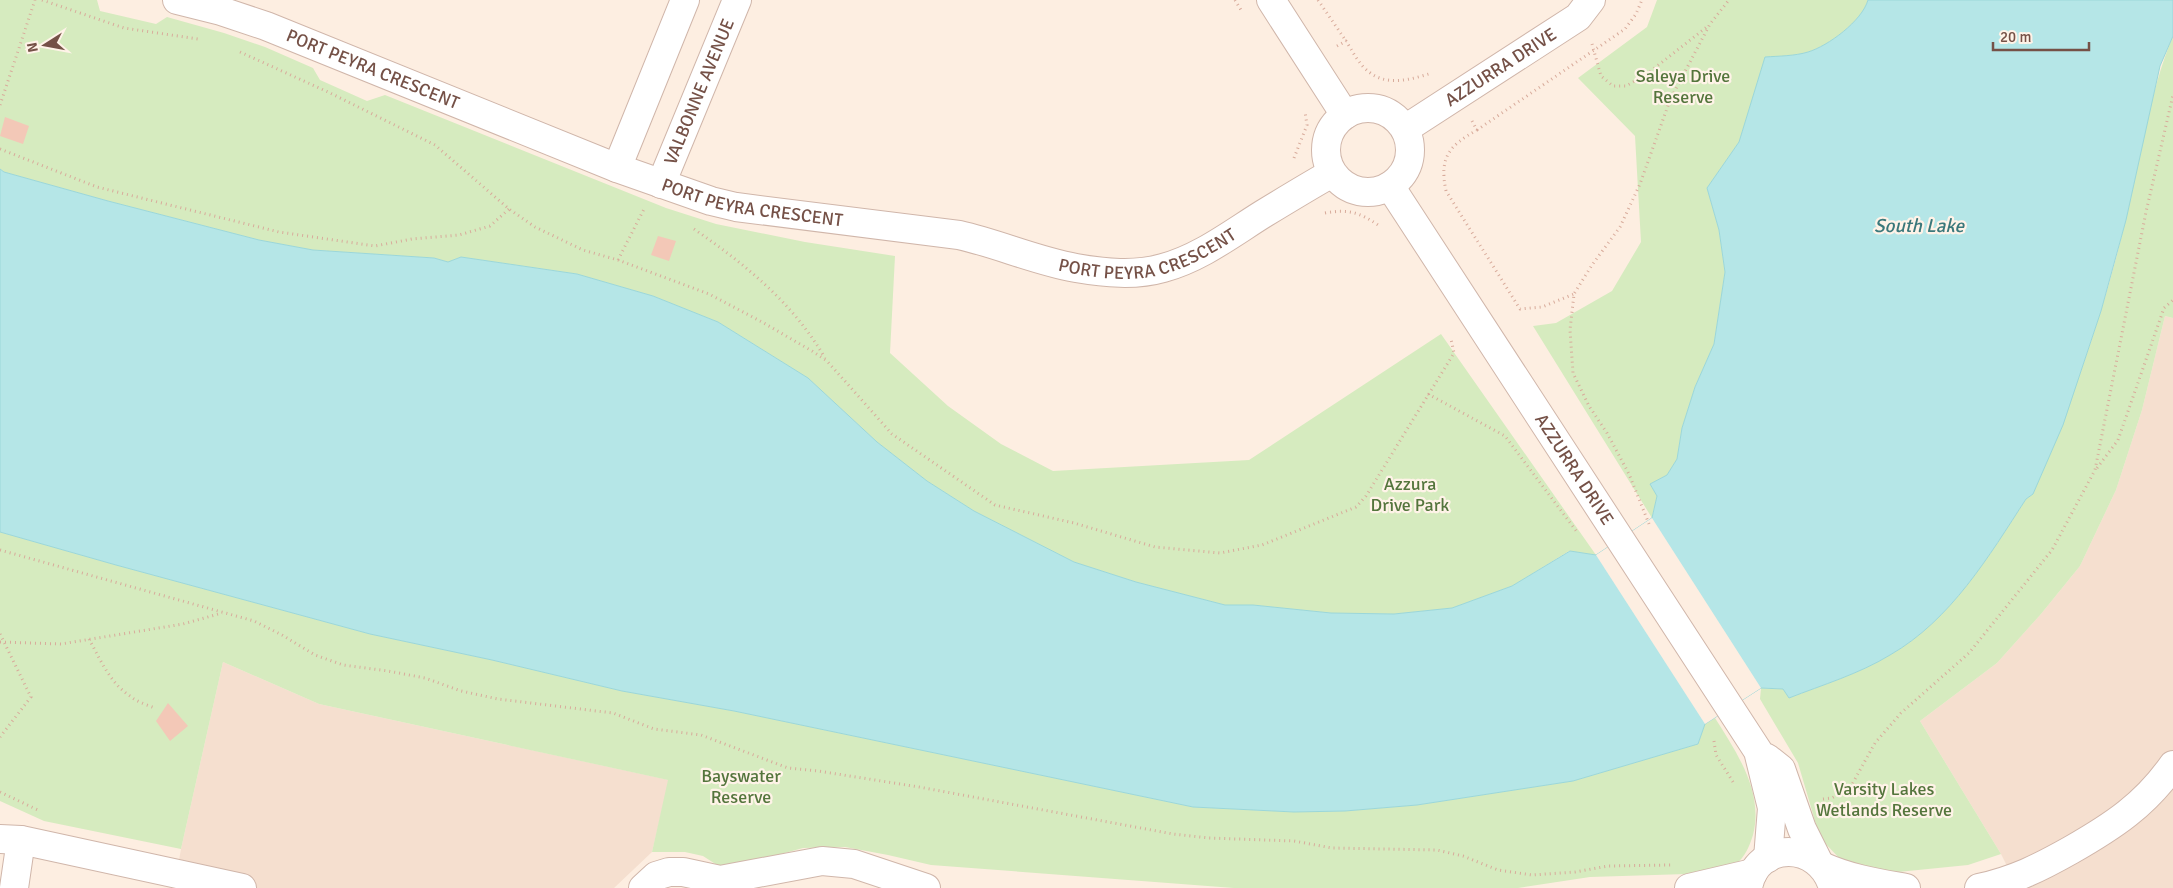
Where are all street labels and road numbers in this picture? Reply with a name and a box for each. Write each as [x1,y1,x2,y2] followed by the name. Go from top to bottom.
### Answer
[659,15,739,168] street label: VALBONNE AVENUE
[1441,23,1561,111] street label: AZZURRA DRIVE
[283,24,463,114] street label: PORT PEYRA CRESCENT
[659,174,844,231] street label: PORT PEYRA CRESCENT
[1056,223,1240,284] street label: PORT PEYRA CRESCENT
[1530,409,1619,529] street label: AZZURRA DRIVE

